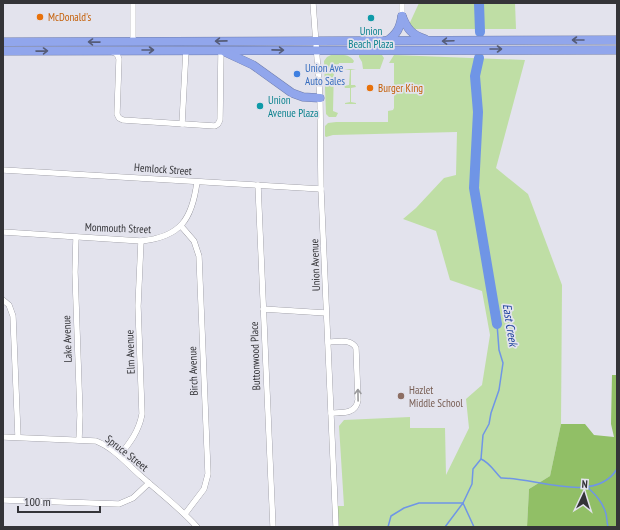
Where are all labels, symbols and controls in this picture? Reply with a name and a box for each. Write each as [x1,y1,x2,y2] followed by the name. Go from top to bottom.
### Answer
[48,10,91,24] place label: McDonald's
[35,12,45,22] marker: McDonald's
[366,13,376,23] marker: Union Beach Plaza
[348,24,394,51] place label: Union Beach Plaza
[215,37,228,45] one-way arrow
[442,37,455,44] one-way arrow
[572,37,585,44] one-way arrow
[88,38,101,46] one-way arrow
[489,45,502,53] one-way arrow
[141,46,154,54] one-way arrow
[271,46,284,54] one-way arrow
[35,47,48,55] one-way arrow
[305,61,345,88] place label: Union Ave Auto Sales
[292,69,302,79] marker: Union Ave Auto Sales
[378,81,423,95] place label: Burger King
[365,83,375,93] marker: Burger King
[268,93,318,120] place label: Union Avenue Plaza
[255,101,265,111] marker: Union Avenue Plaza
[134,160,192,178] street label: Hemlock Street
[85,220,151,236] street label: Monmouth Street
[307,238,323,291] street label: Union Avenue
[500,303,521,349] water label: East Creek
[59,315,75,363] street label: Lake Avenue
[247,321,263,391] street label: Buttonwood Place
[122,329,138,374] street label: Elm Avenue
[185,346,201,396] street label: Birch Avenue
[409,383,463,410] place label: Hazlet Middle School
[354,389,362,402] one-way arrow
[396,391,406,401] marker: Hazlet Middle School
[103,432,151,474] street label: Spruce Street
[564,474,604,514] north arrow
[581,477,588,491] text: N
[18,488,100,514] scale bar
[24,494,51,509] text: 100 m

